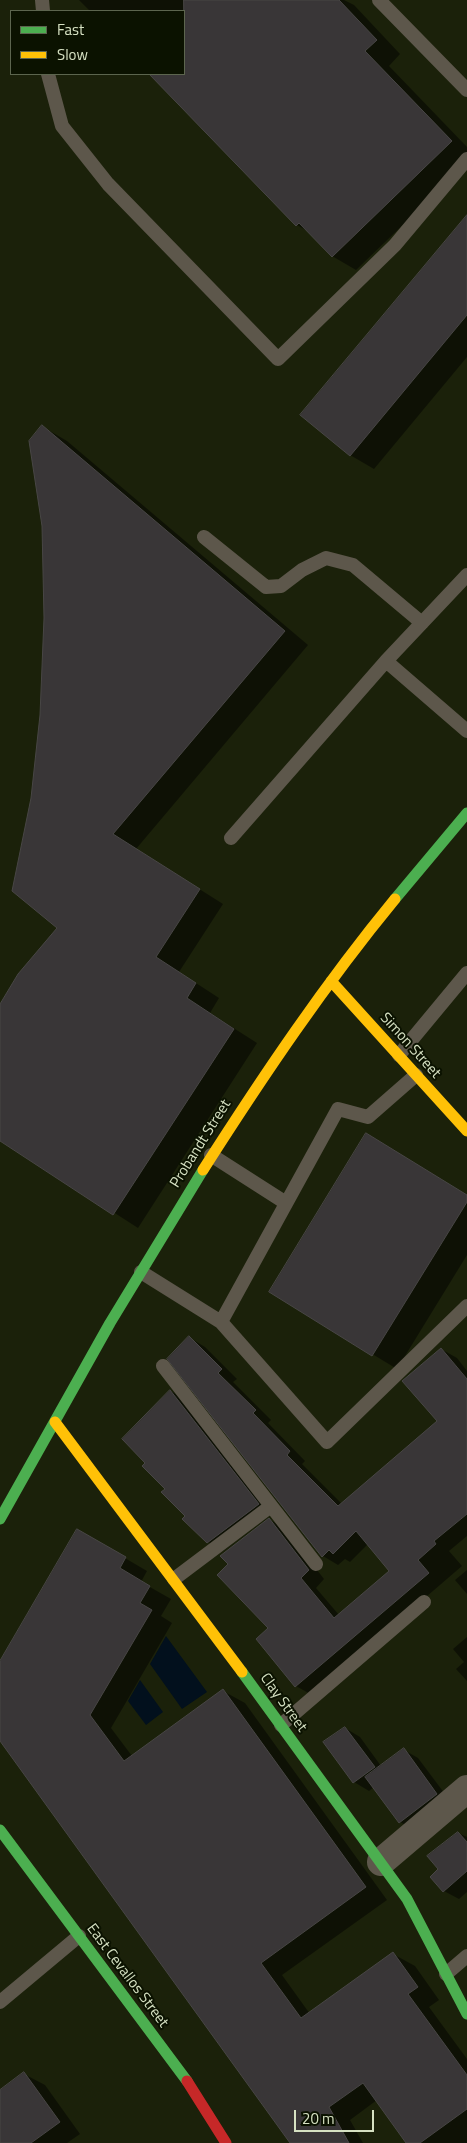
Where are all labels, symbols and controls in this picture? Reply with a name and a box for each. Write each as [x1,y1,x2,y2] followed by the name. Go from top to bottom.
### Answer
[10,10,185,75] legend
[57,18,84,41] text: Fast
[57,43,88,66] text: Slow
[376,1010,444,1082] street label: Simon Street
[167,1097,235,1191] street label: Probandt Street
[256,1670,310,1736] street label: Clay Street
[82,1921,172,2031] street label: East Cevallos Street
[297,2100,377,2132] scale bar
[302,2107,335,2130] text: 20 m

